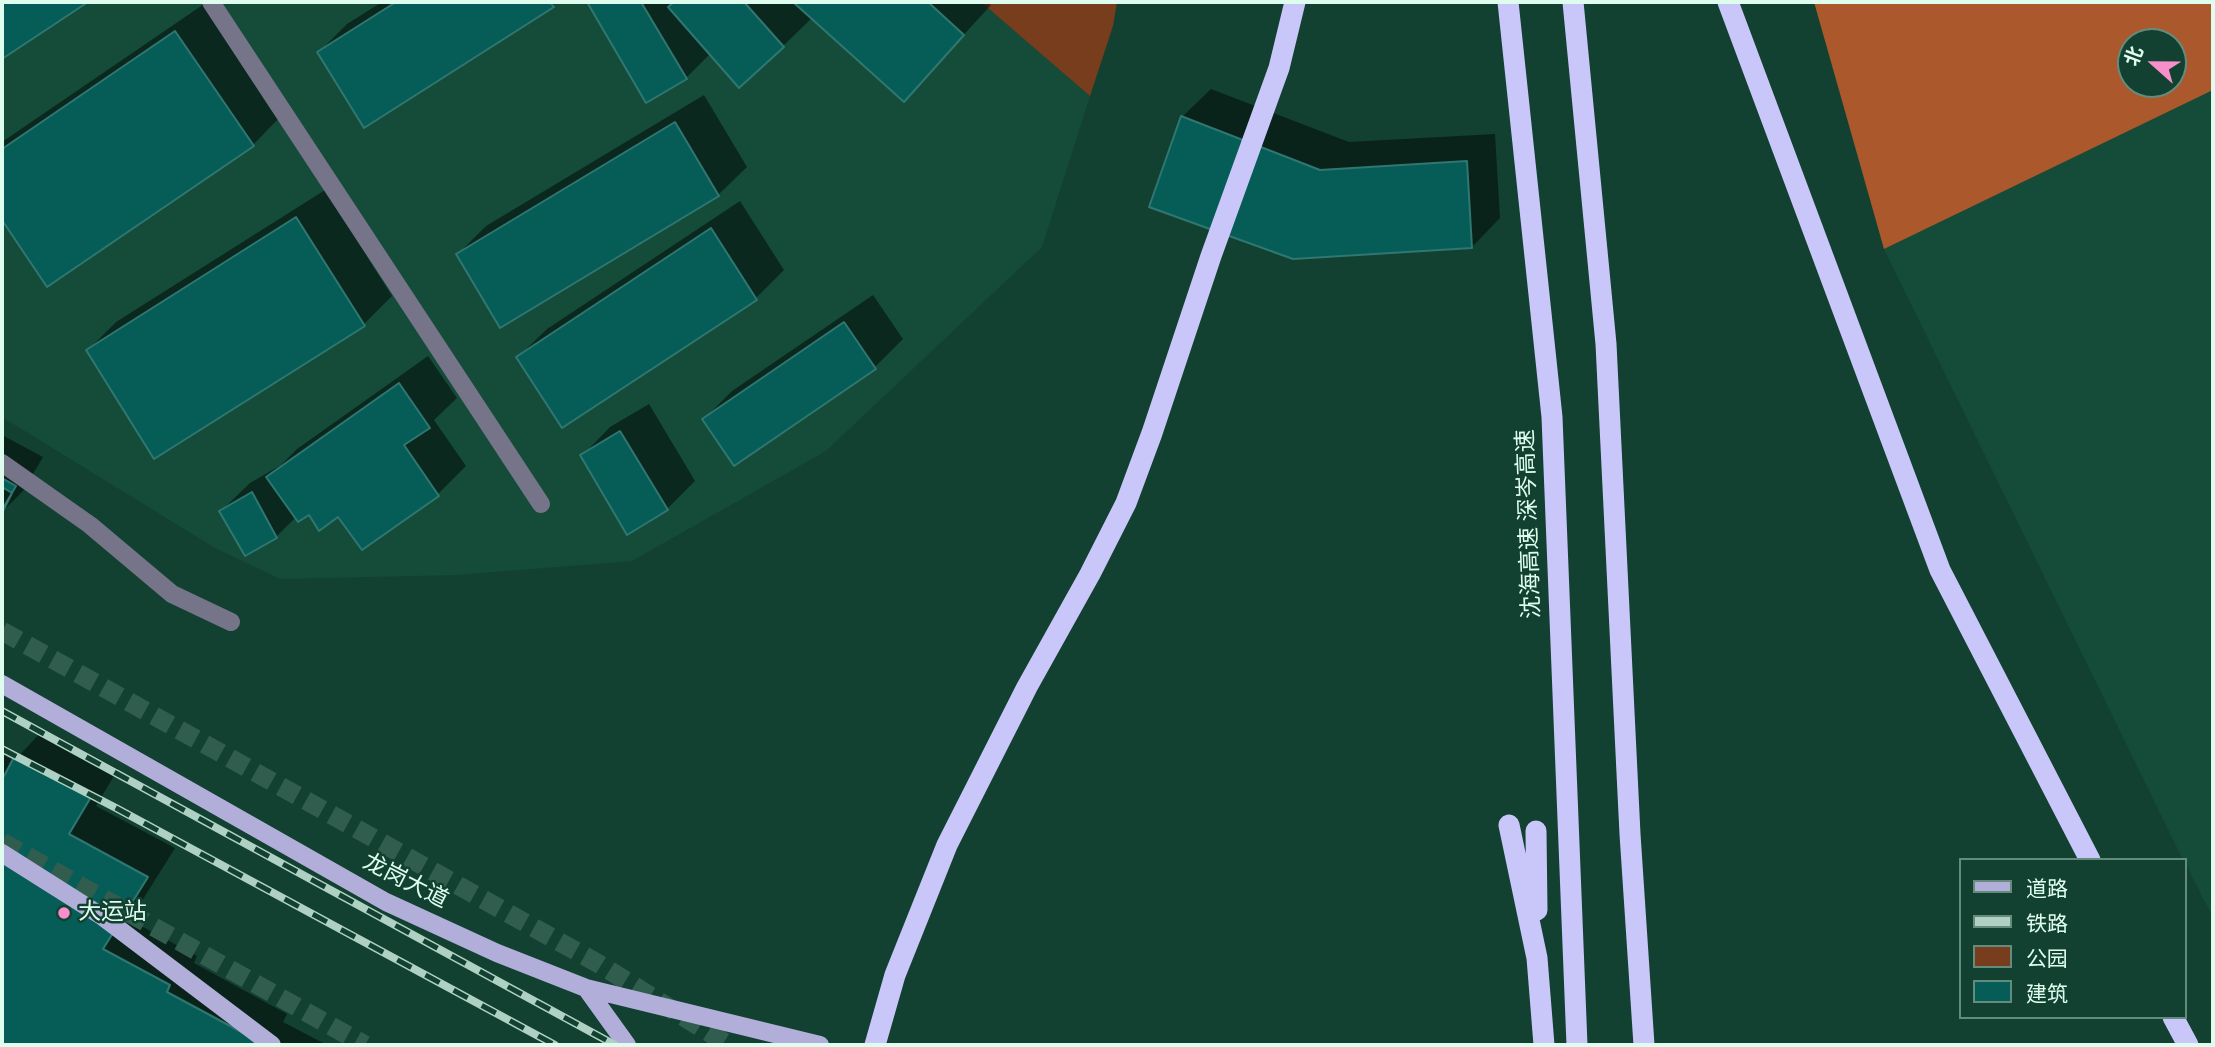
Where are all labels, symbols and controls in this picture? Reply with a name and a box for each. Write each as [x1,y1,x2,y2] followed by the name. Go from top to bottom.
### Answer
[2117,28,2187,98] north arrow
[2120,43,2148,69] text: 北
[1513,429,1547,619] street label: 沈海高速 深岑高速
[358,849,452,915] street label: 龙岗大道
[1960,858,2187,1019] legend
[2026,877,2068,901] text: 道路
[78,899,147,927] place label: 大运站
[56,905,72,921] marker: 大运站
[2026,912,2068,936] text: 铁路
[2026,947,2068,971] text: 公园
[2026,982,2068,1006] text: 建筑

